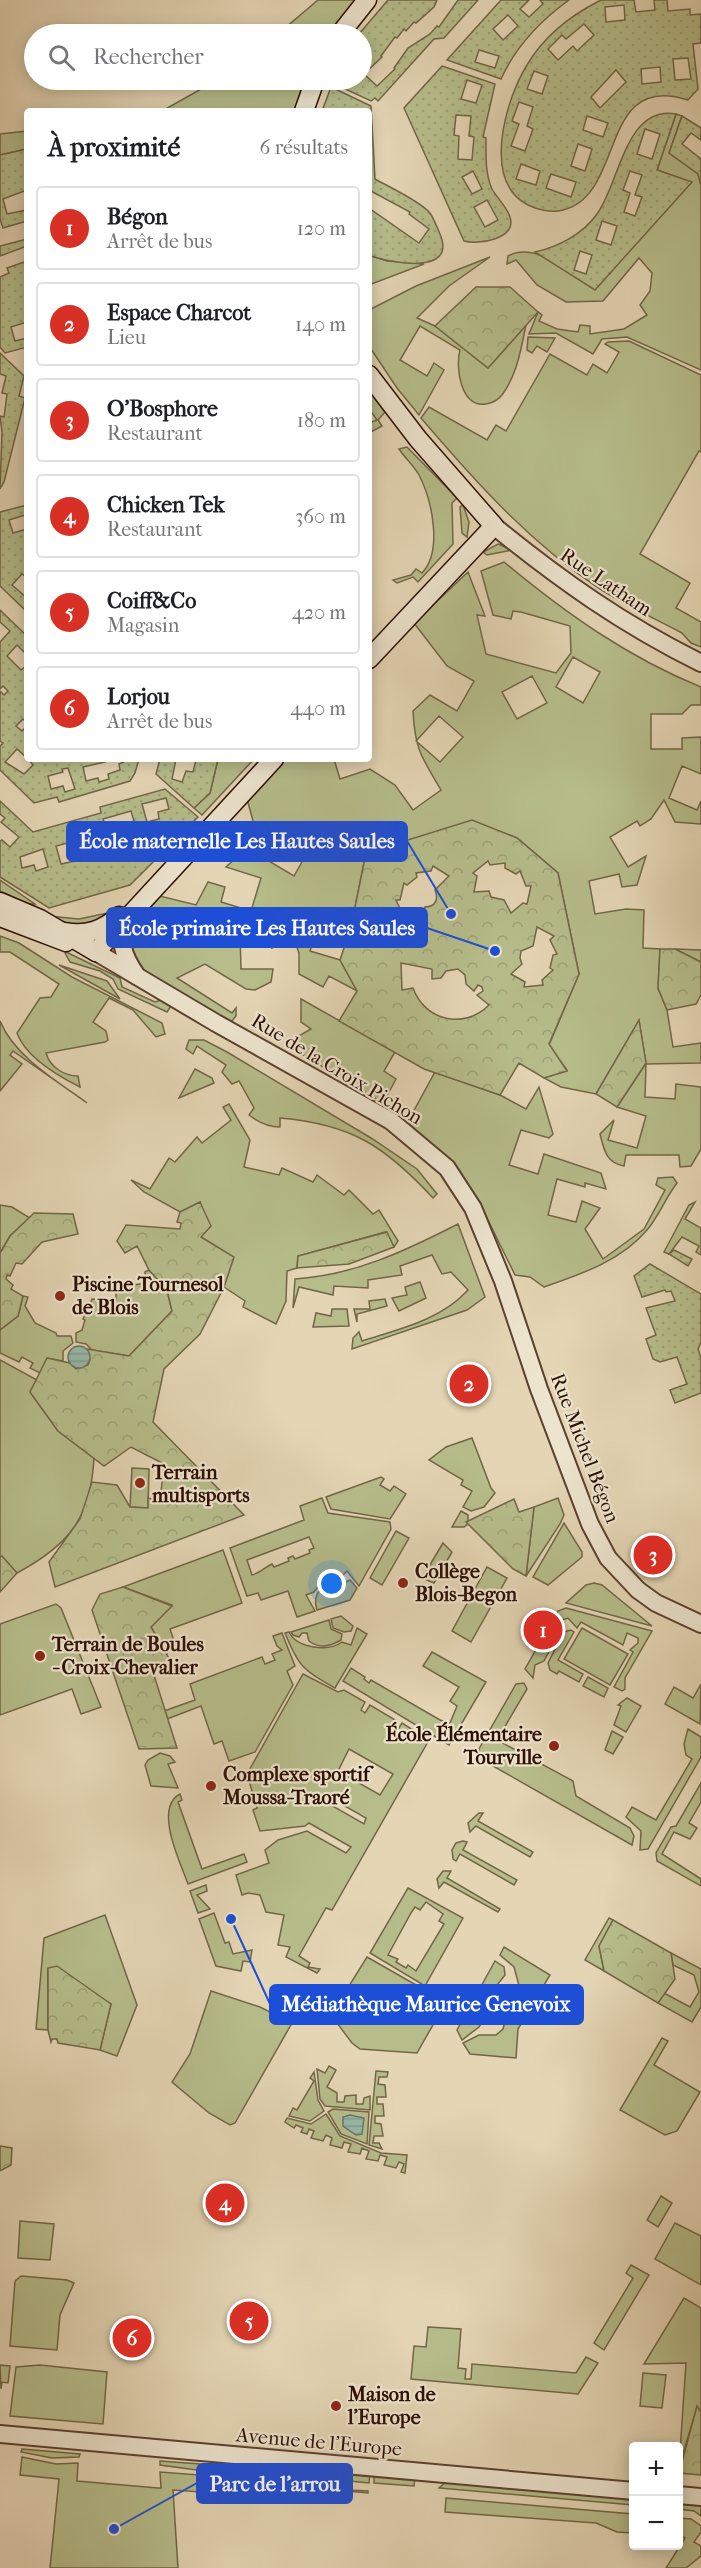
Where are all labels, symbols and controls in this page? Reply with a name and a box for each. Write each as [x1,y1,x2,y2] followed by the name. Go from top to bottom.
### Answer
[24,24,372,90] search box
[45,41,78,74] icon: search
[93,44,204,70] text: Rechercher
[48,132,180,163] text: À proximité
[260,136,348,159] text: 6 résultats
[107,204,168,230] text: Bégon
[66,217,73,240] text: 1
[297,217,346,240] text: 120 m
[107,230,212,253] text: Arrêt de bus
[107,300,251,326] text: Espace Charcot
[64,313,75,336] text: 2
[295,313,346,336] text: 140 m
[107,326,146,349] text: Lieu
[107,396,218,422] text: O'Bosphore
[65,409,74,432] text: 3
[297,409,346,432] text: 180 m
[107,422,203,445] text: Restaurant
[107,492,225,518] text: Chicken Tek
[64,505,75,528] text: 4
[295,505,346,528] text: 360 m
[107,518,203,541] text: Restaurant
[556,543,656,621] street label: Rue Latham
[107,588,196,614] text: Coiff&Co
[65,601,74,624] text: 5
[292,601,346,624] text: 420 m
[107,614,179,637] text: Magasin
[107,684,170,710] text: Lorjou
[64,697,75,720] text: 6
[290,697,346,720] text: 440 m
[107,710,212,733] text: Arrêt de bus
[67,822,407,861] callout: École maternelle Les Hautes Saules
[79,828,395,853] text: École maternelle Les Hautes Saules
[107,908,427,947] callout: École primaire Les Hautes Saules
[119,915,415,940] text: École primaire Les Hautes Saules
[247,1009,427,1129] street label: Rue de la Croix Pichon
[72,1273,224,1319] place label: Piscine Tournesol de Blois
[53,1289,67,1303] marker: Piscine Tournesol de Blois
[450,1362,488,1406] pin: 2
[546,1370,624,1526] street label: Rue Michel Bégon
[151,1461,250,1507] place label: Terrain multisports
[133,1476,147,1490] marker: Terrain multisports
[634,1532,672,1578] pin: 3
[415,1560,517,1606] place label: Collège Blois-Begon
[317,1569,346,1598] your location
[396,1576,410,1590] marker: Collège Blois-Begon
[524,1608,562,1652] pin: 1
[51,1633,204,1679] place label: Terrain de Boules - Croix-Chevalier
[33,1649,47,1663] marker: Terrain de Boules - Croix-Chevalier
[385,1721,542,1769] place label: École Élémentaire Tourville
[547,1739,561,1753] marker: École Élémentaire Tourville
[222,1763,374,1809] place label: Complexe sportif Moussa-Traoré
[204,1779,218,1793] marker: Complexe sportif Moussa-Traoré
[270,1985,583,2024] callout: Médiathèque Maurice Genevoix
[281,1992,572,2016] text: Médiathèque Maurice Genevoix
[206,2180,244,2226] pin: 4
[230,2298,268,2344] pin: 5
[112,2316,152,2360] pin: 6
[347,2383,436,2429] place label: Maison de l'Europe
[329,2399,343,2413] marker: Maison de l'Europe
[234,2423,403,2461] street label: Avenue de l'Europe
[629,2442,683,2550] map controls
[629,2442,683,2496] button: +
[197,2464,352,2503] callout: Parc de l'arrou
[210,2472,341,2496] text: Parc de l'arrou
[629,2496,683,2550] button: −

